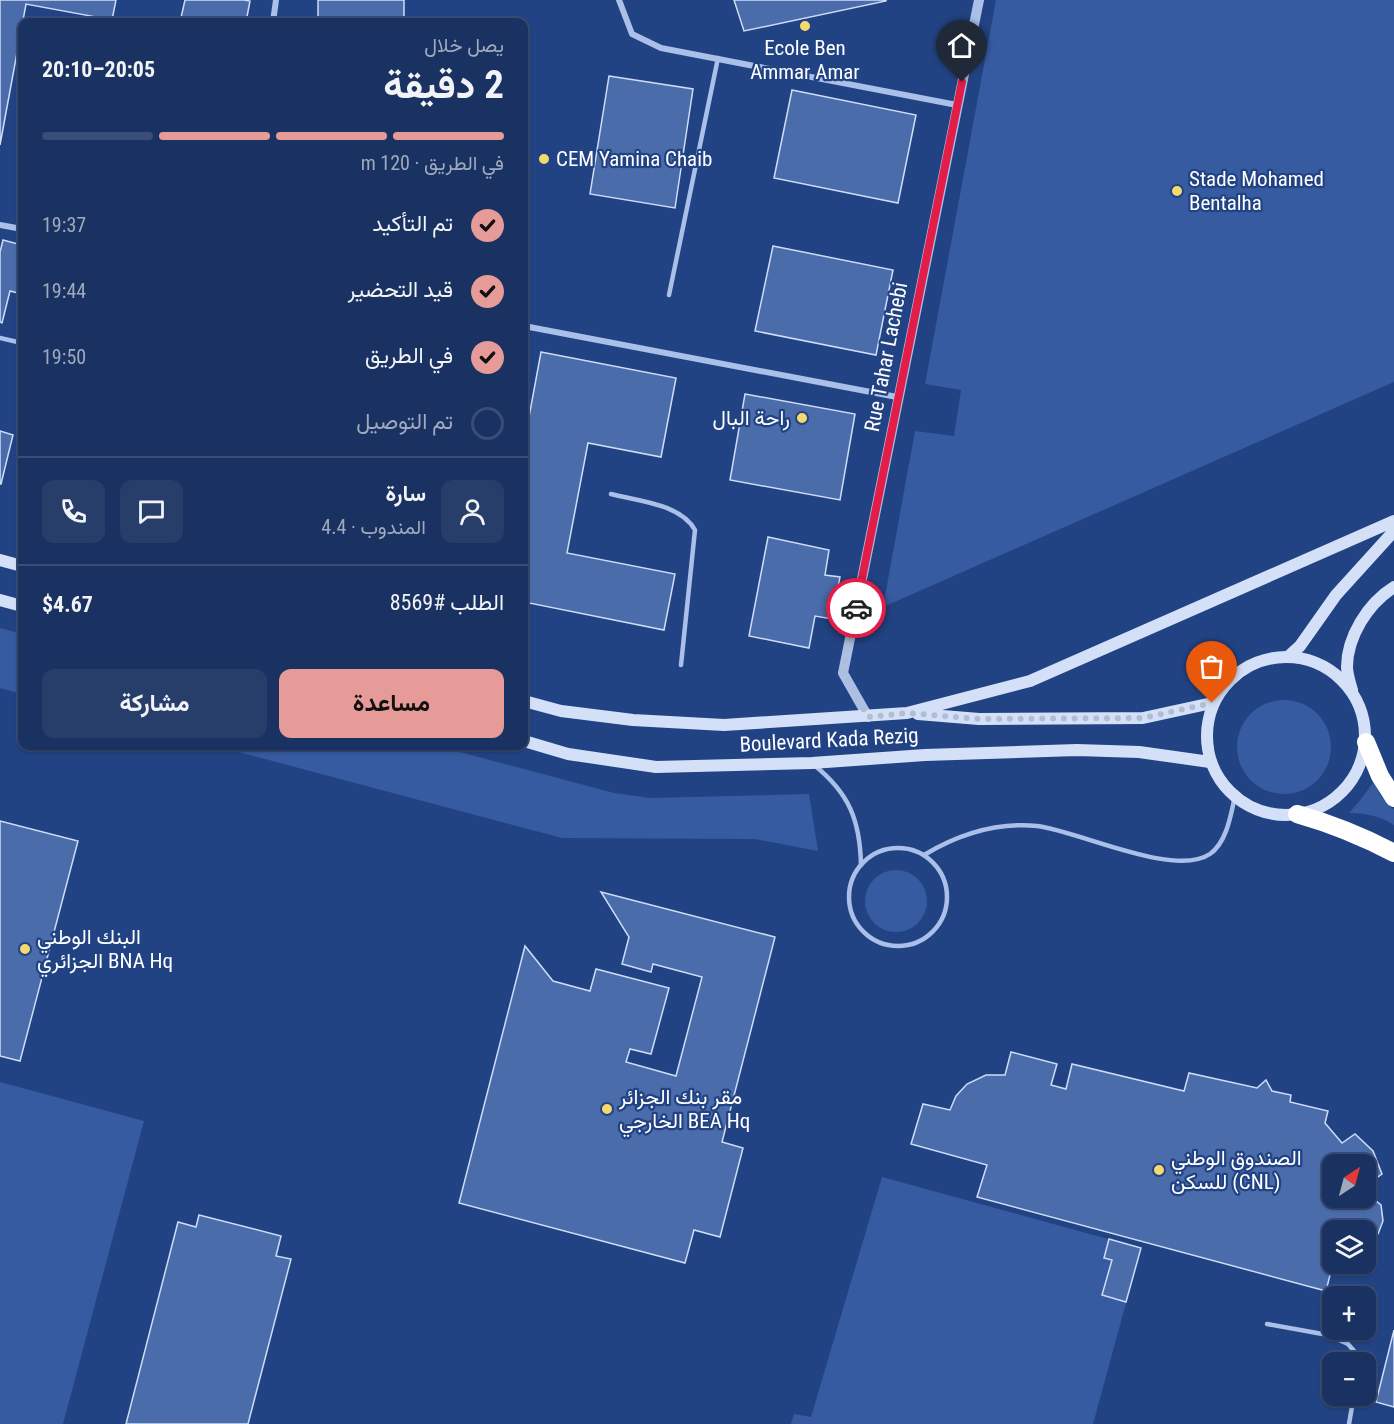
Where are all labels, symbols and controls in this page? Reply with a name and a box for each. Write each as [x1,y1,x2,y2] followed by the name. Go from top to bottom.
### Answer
[798,19,812,33] marker: Ecole Ben Ammar Amar
[936,20,987,82] pin
[945,29,978,62] icon: home
[424,33,504,57] text: يصل خلال
[750,36,860,84] place label: Ecole Ben Ammar Amar
[42,57,155,82] text: 20:05–20:10
[383,62,504,108] text: 2 دقيقة
[556,147,712,171] place label: CEM Yamina Chaib
[361,151,504,175] text: في الطريق · 120 m
[537,152,551,166] marker: CEM Yamina Chaib
[1189,167,1324,215] place label: Stade Mohamed Bentalha
[1170,184,1184,198] marker: Stade Mohamed Bentalha
[471,209,504,242] icon: check
[372,211,453,236] text: تم التأكيد
[42,213,86,237] text: 19:37
[471,275,504,308] icon: check
[348,277,453,302] text: قيد التحضير
[42,279,86,303] text: 19:44
[860,280,912,434] street label: Rue Tahar Lachebi
[471,341,504,374] icon: check
[365,343,453,368] text: في الطريق
[42,345,86,369] text: 19:50
[712,406,790,431] place label: راحة البال
[356,409,453,434] text: تم التوصيل
[795,411,809,425] marker: راحة البال
[42,480,105,543] button: phone
[120,480,183,543] button: chat
[441,480,504,543] button: person
[385,481,426,506] text: سارة
[321,515,426,539] text: المندوب · 4.4
[826,578,886,638] courier
[390,590,504,615] text: الطلب #8569
[42,592,93,617] text: $4.67
[840,592,873,625] icon: car
[1186,641,1237,703] pin
[1195,650,1228,683] icon: bag
[42,669,267,738] button: مشاركة
[279,669,504,738] button: مساعدة
[739,723,919,757] street label: Boulevard Kada Rezig
[37,925,173,978] place label: البنك الوطني الجزائري BNA Hq
[18,942,32,956] marker: البنك الوطني الجزائري BNA Hq
[618,1085,750,1138] place label: مقر بنك الجزائر الخارجي BEA Hq
[600,1102,614,1116] marker: مقر بنك الجزائر الخارجي BEA Hq
[1171,1146,1302,1194] place label: الصندوق الوطني للسكن (CNL)
[1322,1154,1376,1208] north arrow
[1322,1154,1376,1406] map controls
[1152,1163,1166,1177] marker: الصندوق الوطني للسكن (CNL)
[1322,1220,1376,1274] button: layers
[1322,1286,1376,1340] button: +
[1322,1352,1376,1406] button: −

